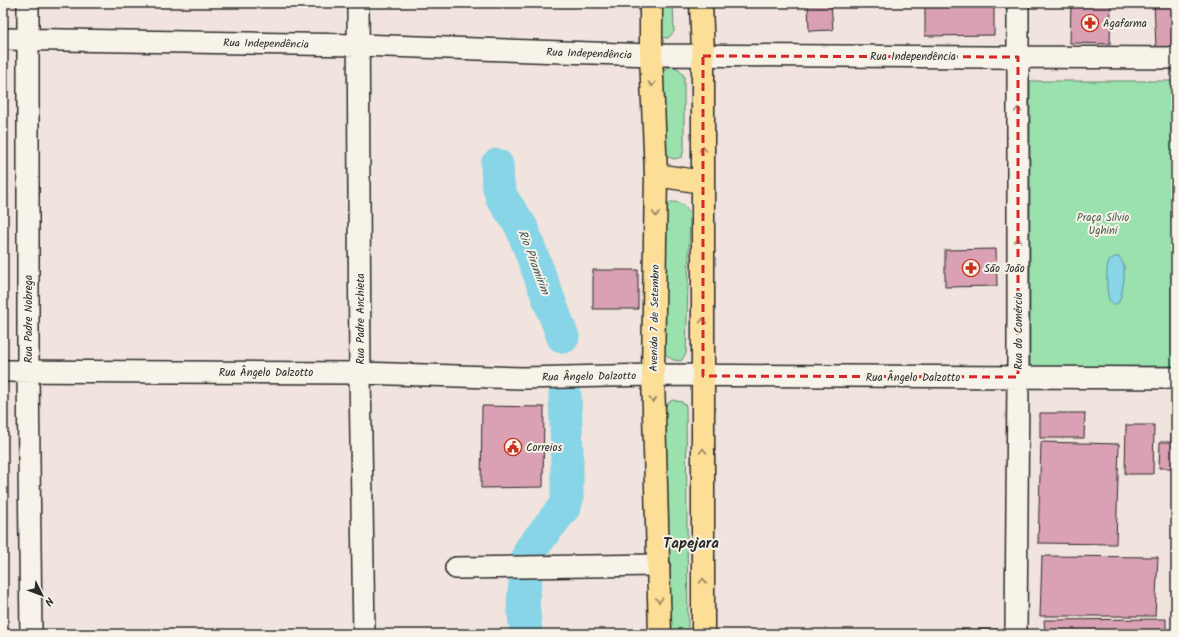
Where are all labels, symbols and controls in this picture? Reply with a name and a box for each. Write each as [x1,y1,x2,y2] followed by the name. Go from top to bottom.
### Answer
[1080,13,1100,33] pharmacy icon: Agafarma
[1103,15,1147,33] place label: Agafarma
[223,34,309,54] street label: Rua Independência
[546,44,632,64] street label: Rua Independência
[870,48,956,66] street label: Rua Independência
[648,81,657,87] one-way arrow
[1014,107,1022,113] one-way arrow
[699,146,707,152] one-way arrow
[1077,209,1129,240] park label: Praça Silvio Ughini
[651,211,660,217] one-way arrow
[513,227,555,299] water label: Rio Piramirim
[1014,237,1022,243] one-way arrow
[961,258,981,278] pharmacy icon: São João
[984,260,1025,278] place label: São João
[645,264,665,372] street label: Avenida 7 de Setembro
[352,273,370,365] street label: Rua Padre Anchieta
[20,275,38,363] street label: Rua Padre Nobrega
[1010,292,1028,370] street label: Rua do Comércio
[699,318,707,324] one-way arrow
[219,364,313,382] street label: Rua Ângelo Dalzotto
[542,367,636,387] street label: Rua Ângelo Dalzotto
[866,369,960,387] street label: Rua Ângelo Dalzotto
[649,397,658,403] one-way arrow
[503,437,523,457] public building icon: Correios
[526,439,562,457] place label: Correios
[699,448,707,454] one-way arrow
[663,532,719,556] district label: Tapejara
[22,575,62,615] north arrow
[699,578,707,584] one-way arrow
[40,592,58,610] text: N
[655,597,663,603] one-way arrow

